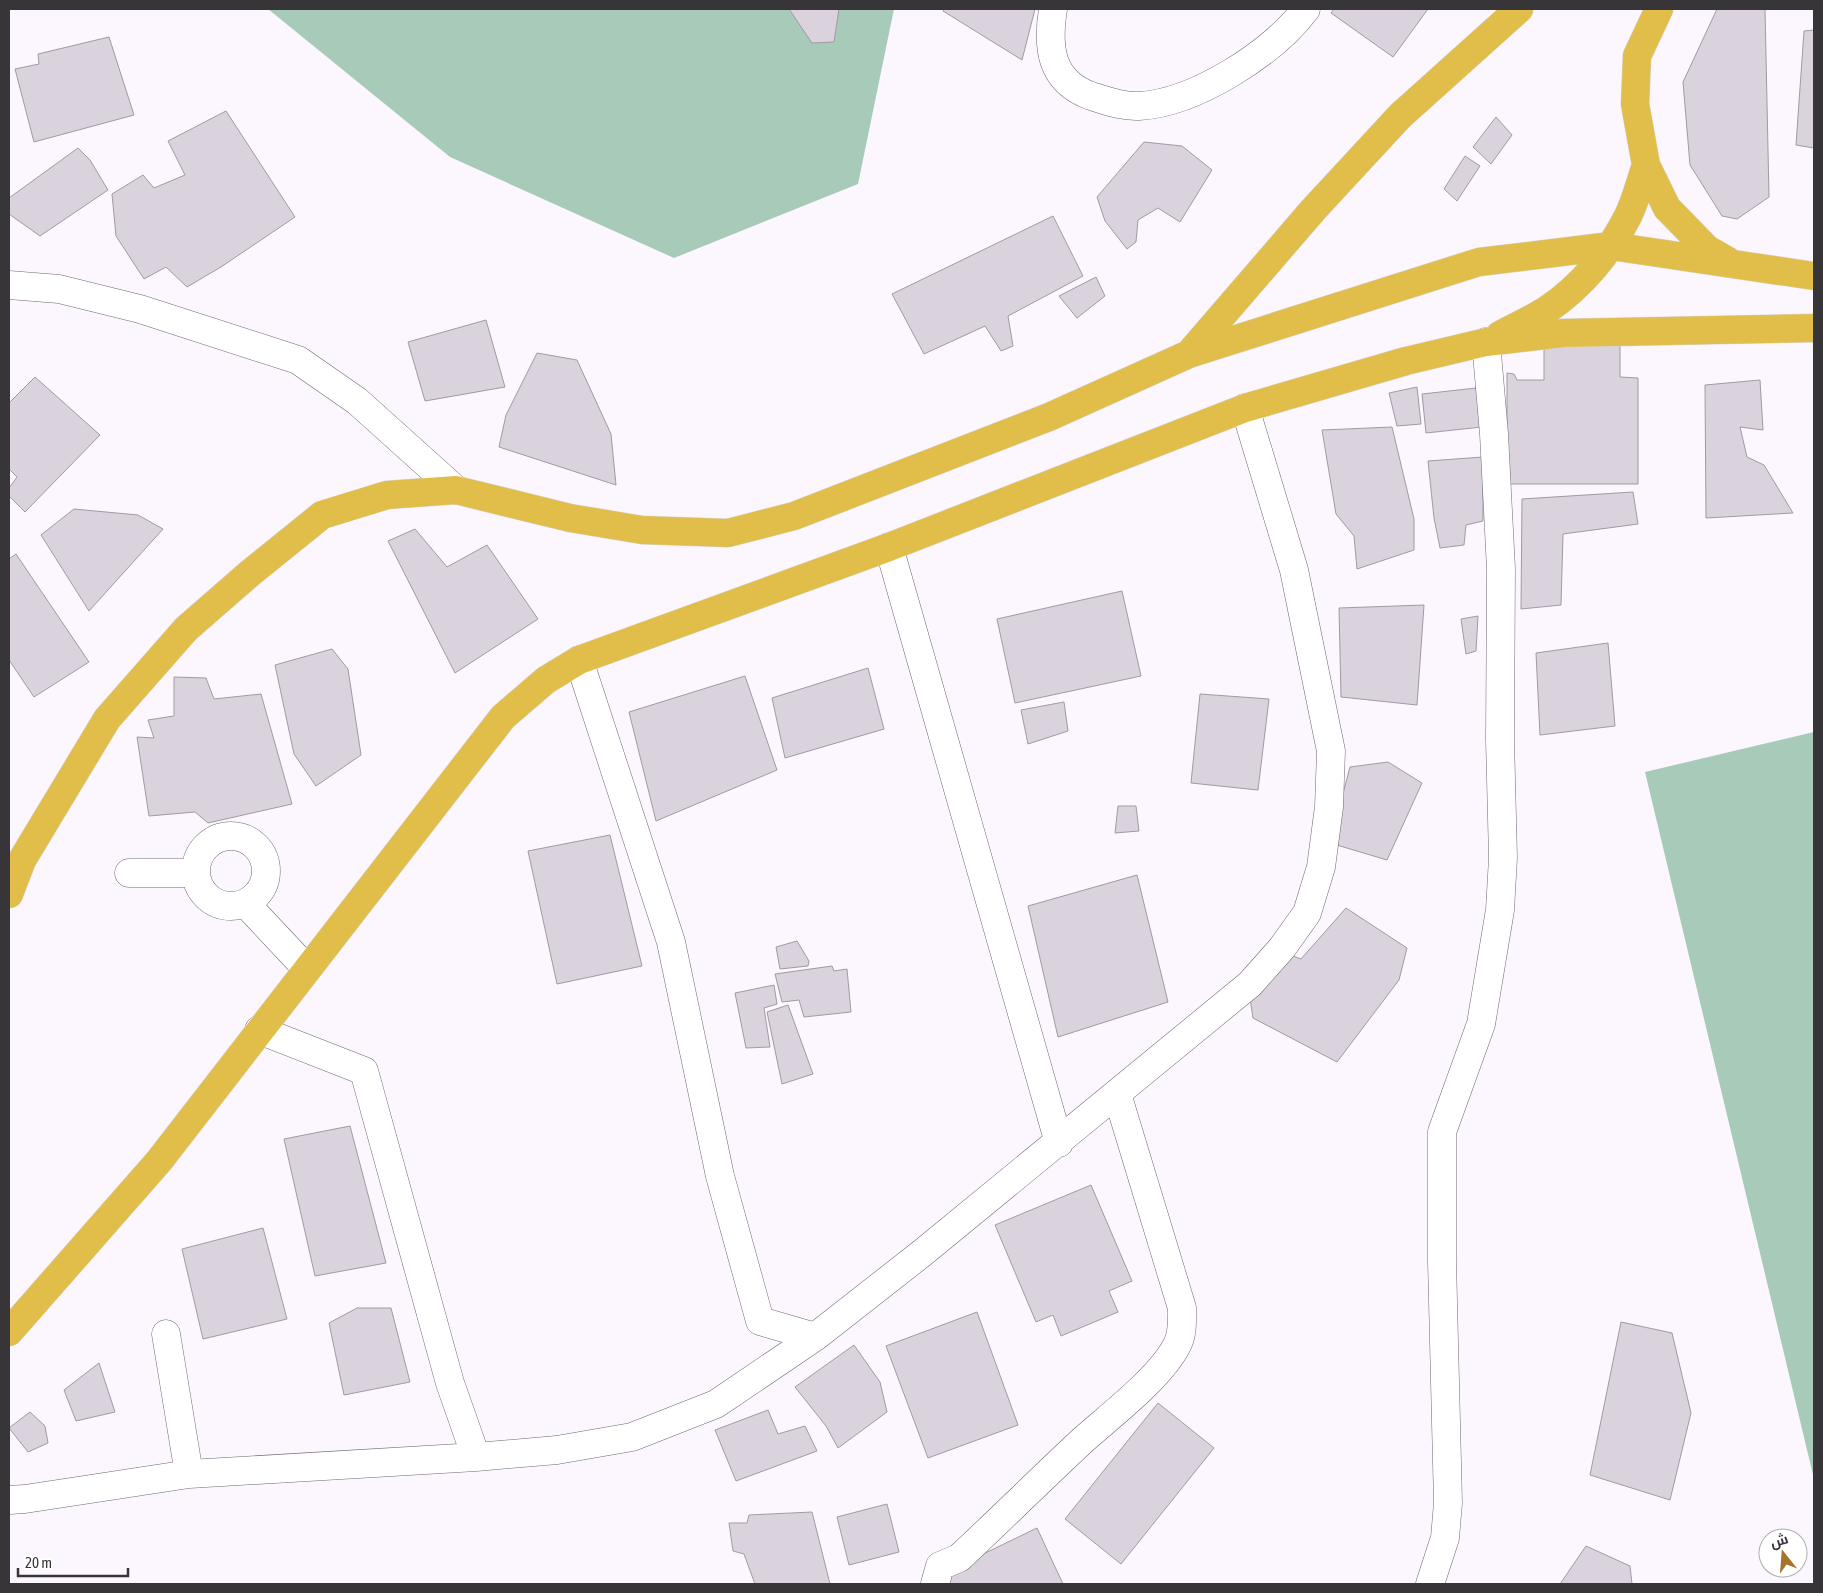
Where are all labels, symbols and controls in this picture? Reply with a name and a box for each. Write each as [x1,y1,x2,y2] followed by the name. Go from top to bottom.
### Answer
[1758,1528,1808,1578] north arrow
[1768,1530,1790,1552] text: ش
[18,1546,128,1578] scale bar
[25,1554,52,1571] text: 20 m

